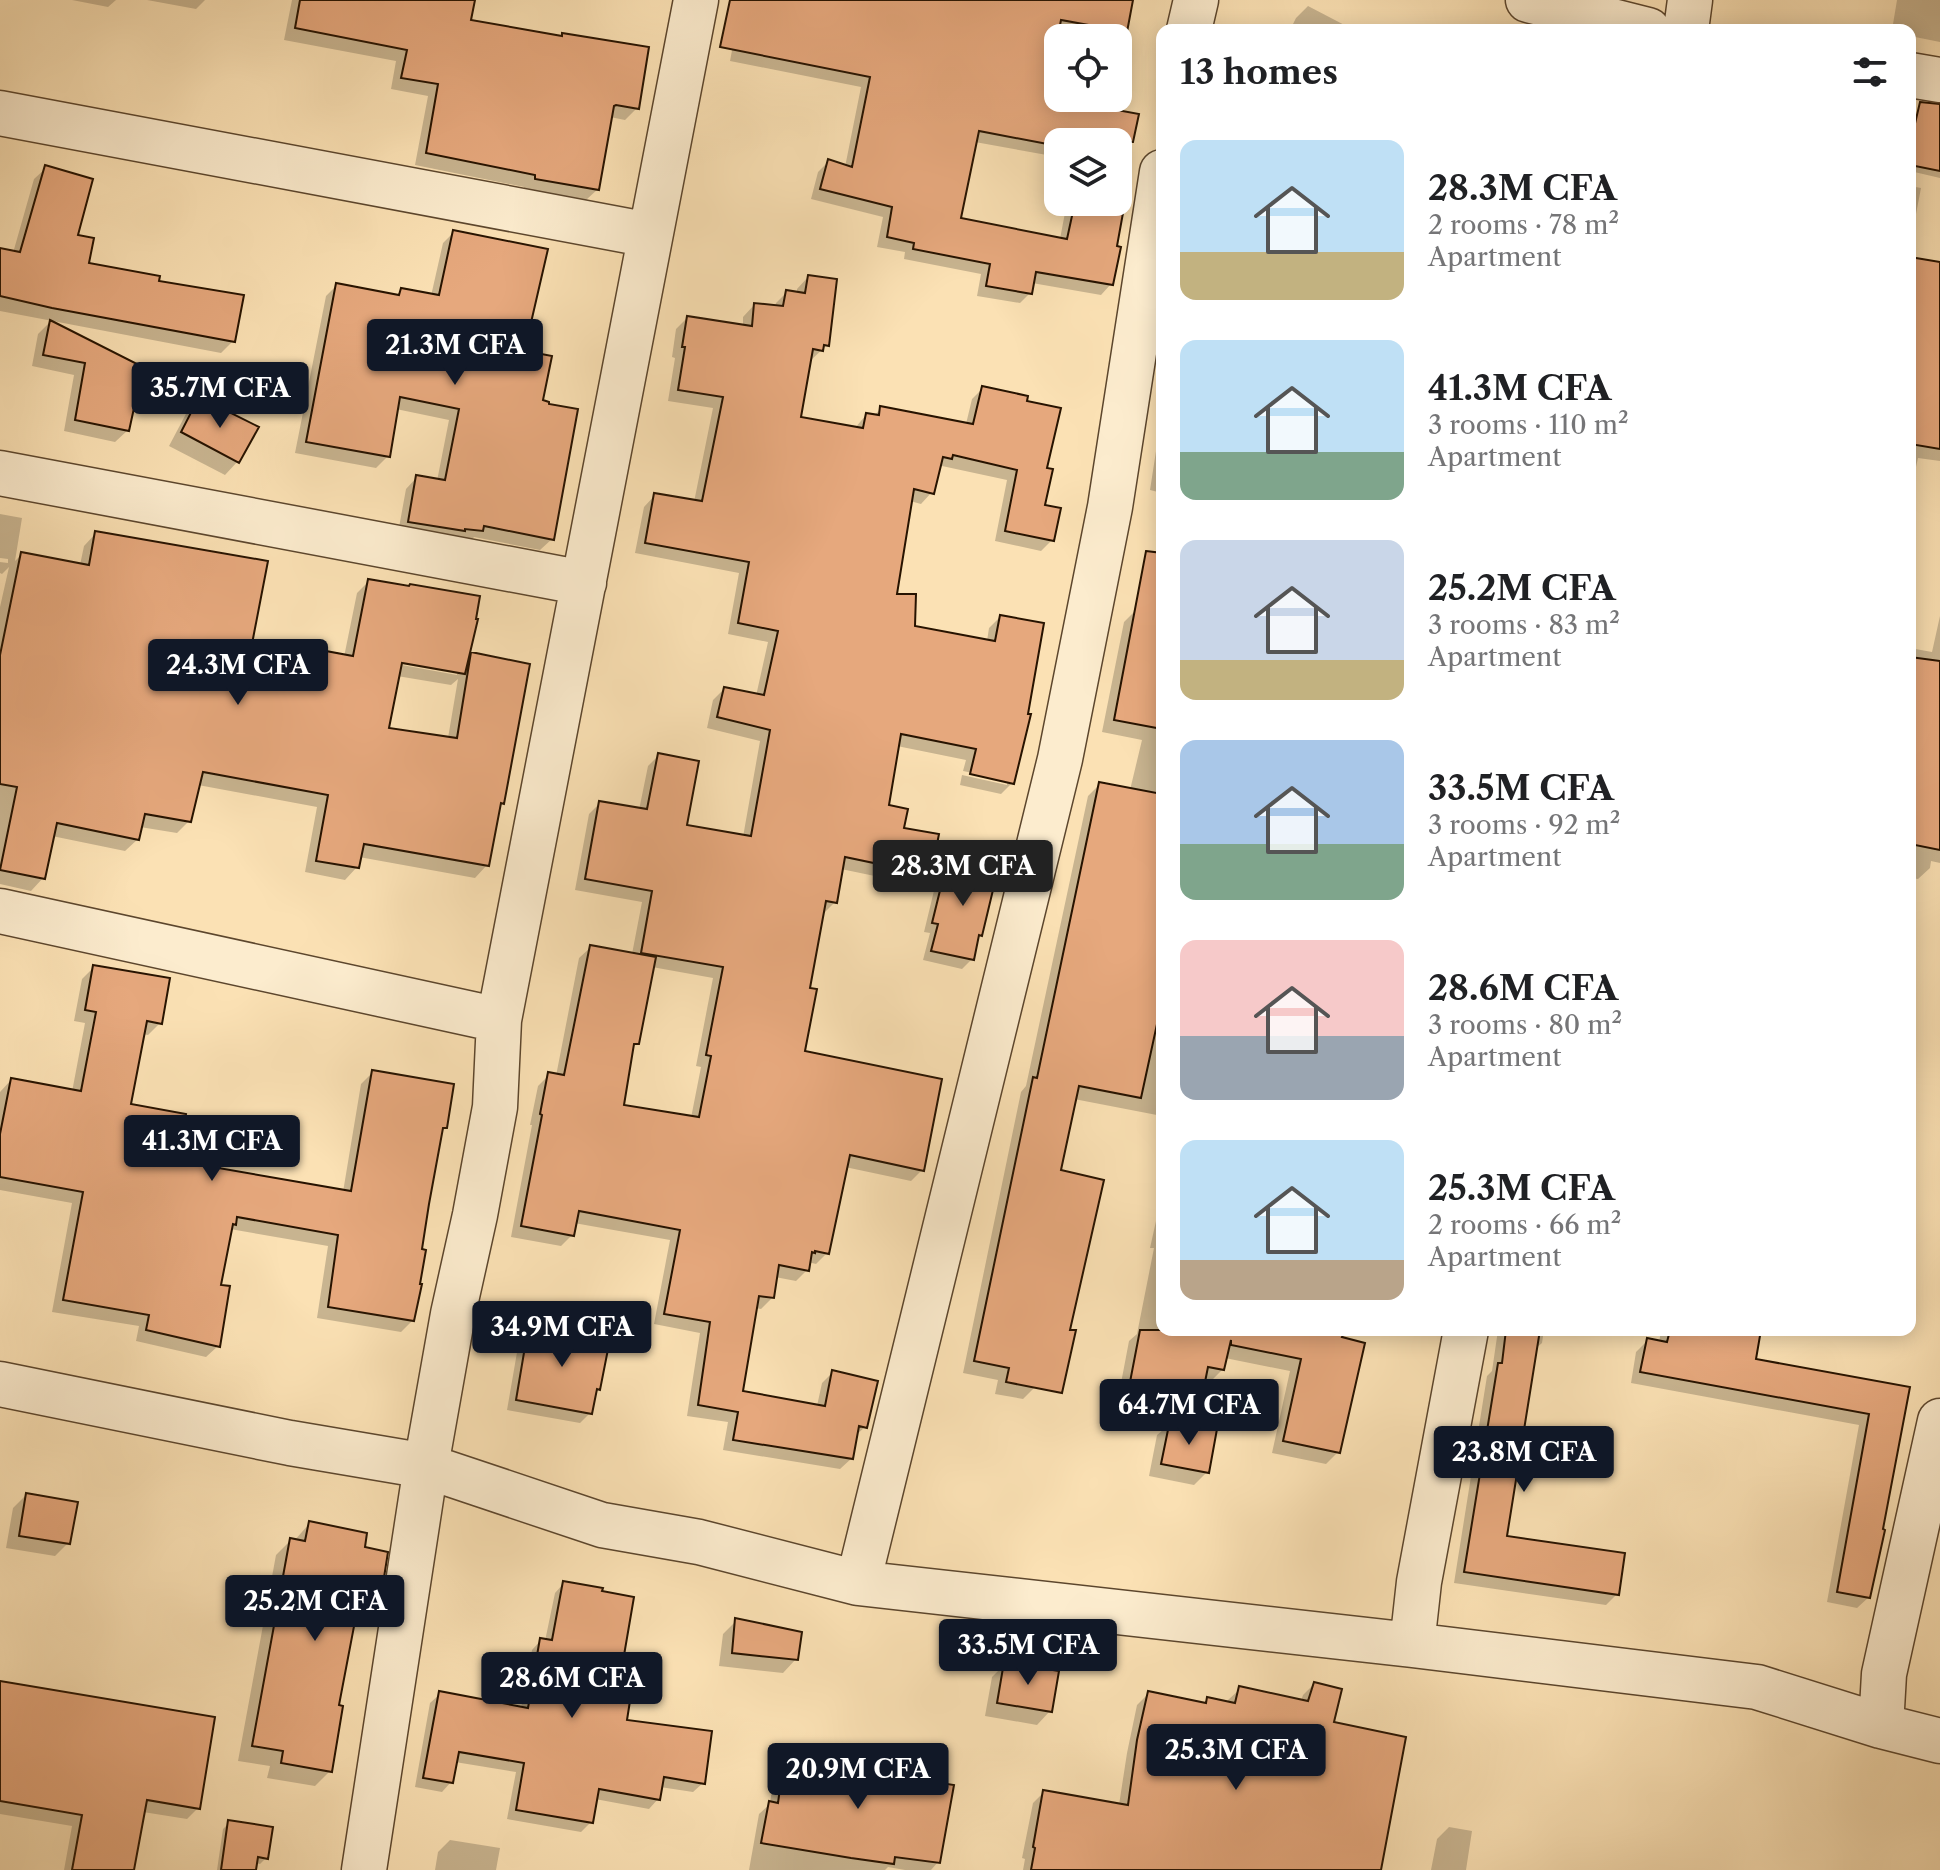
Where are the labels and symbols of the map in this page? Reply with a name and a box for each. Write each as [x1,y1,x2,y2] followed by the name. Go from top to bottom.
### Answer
[363,319,547,387] pin: 21.3M CFA
[128,362,312,430] pin: 35.7M CFA
[146,639,330,707] pin: 24.3M CFA
[871,840,1055,908] pin: 28.3M CFA
[120,1115,304,1183] pin: 41.3M CFA
[470,1301,654,1369] pin: 34.9M CFA
[1097,1379,1281,1447] pin: 64.7M CFA
[1432,1426,1616,1494] pin: 23.8M CFA
[223,1575,407,1643] pin: 25.2M CFA
[936,1619,1120,1687] pin: 33.5M CFA
[480,1652,664,1720] pin: 28.6M CFA
[1144,1724,1328,1792] pin: 25.3M CFA
[766,1743,950,1811] pin: 20.9M CFA

